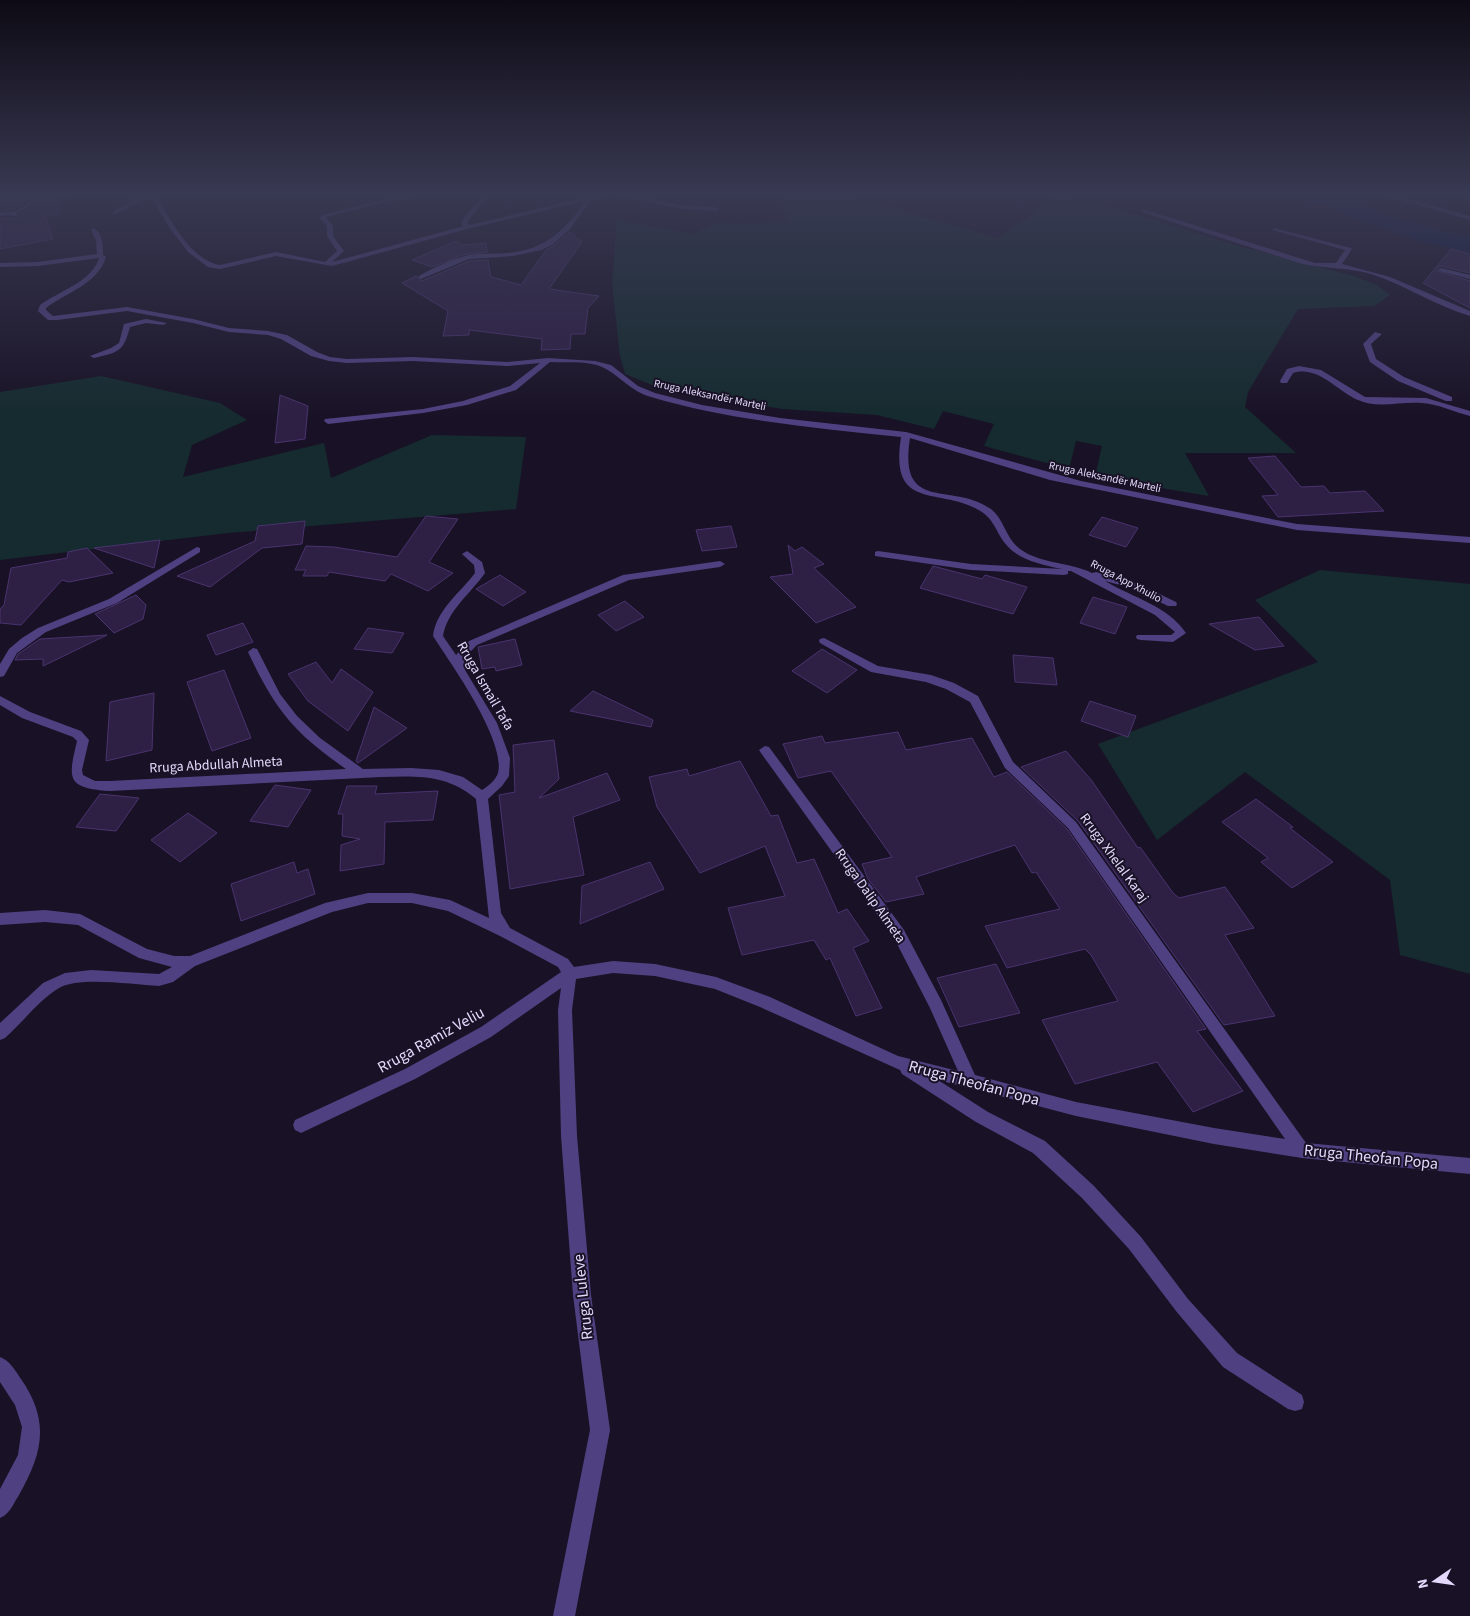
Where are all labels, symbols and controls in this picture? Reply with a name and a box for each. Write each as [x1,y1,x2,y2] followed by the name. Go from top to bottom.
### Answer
[652,376,768,414] street label: Rruga Aleksandër Marteli
[1047,458,1163,496] street label: Rruga Aleksandër Marteli
[1088,556,1164,606] street label: Rruga App Xhulio
[451,638,519,734] street label: Rruga Ismail Tafa
[149,752,283,778] street label: Rruga Abdullah Almeta
[1075,809,1153,907] street label: Rruga Xhelal Karaj
[830,845,910,947] street label: Rruga Dalip Almeta
[373,1001,489,1079] street label: Rruga Ramiz Veliu
[906,1055,1042,1111] street label: Rruga Theofan Popa
[1303,1139,1439,1175] street label: Rruga Theofan Popa
[568,1253,598,1341] street label: Rruga Luleve
[1410,1556,1460,1606] north arrow
[1413,1577,1434,1590] text: N

